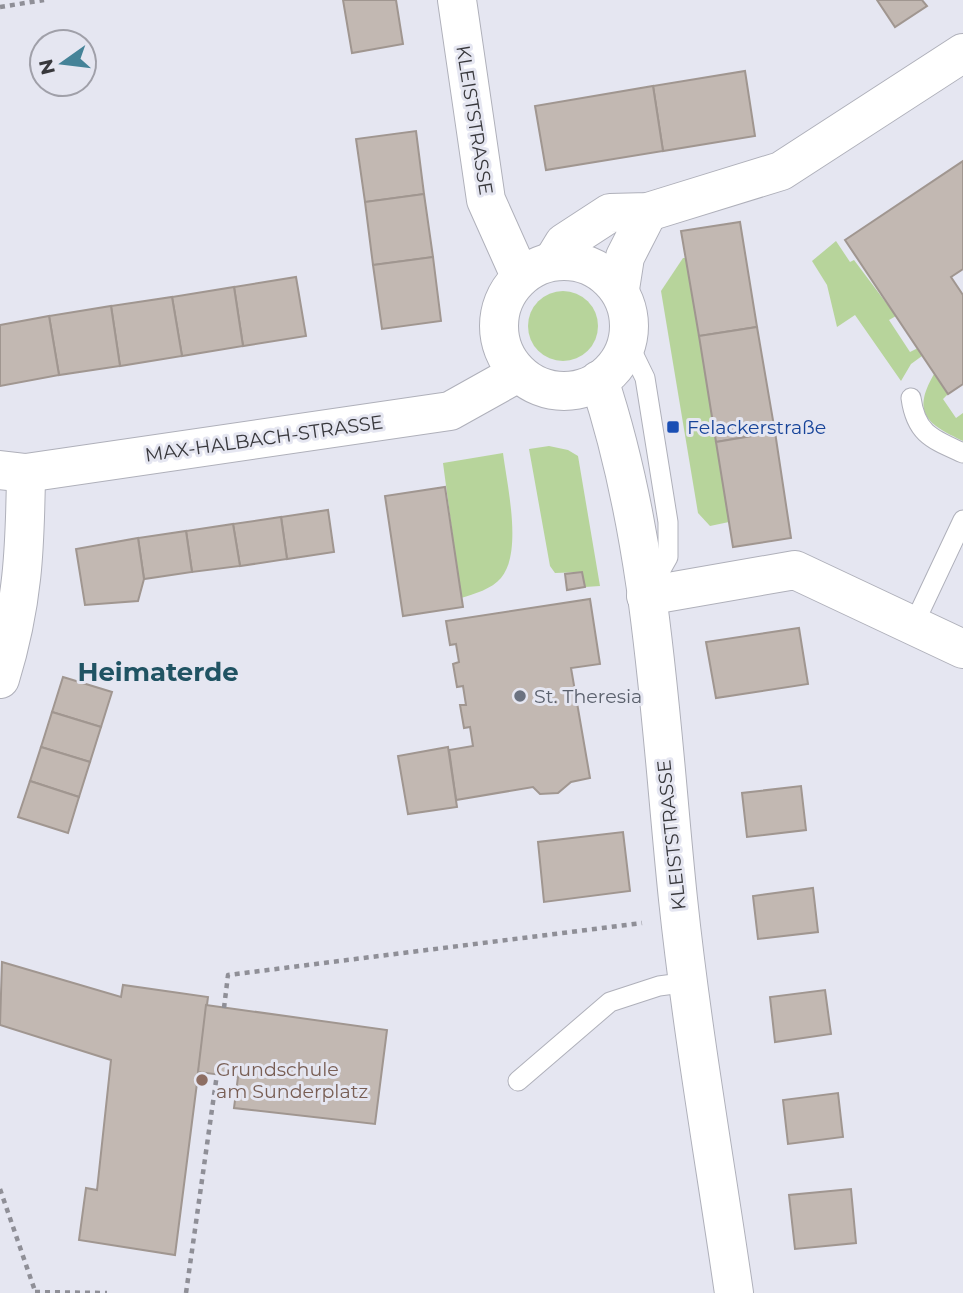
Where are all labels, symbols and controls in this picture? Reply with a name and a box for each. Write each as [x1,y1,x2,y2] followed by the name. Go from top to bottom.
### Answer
[28,28,98,98] north arrow
[451,44,498,197] street label: KLEISTSTRASSE
[34,57,60,77] text: N
[144,410,385,467] street label: MAX-HALBACH-STRASSE
[687,416,826,439] place label: Felackerstraße
[665,419,681,435] marker: Felackerstraße
[77,656,239,688] district label: Heimaterde
[534,685,642,708] place label: St. Theresia
[512,688,528,704] marker: St. Theresia
[652,759,691,911] street label: KLEISTSTRASSE
[216,1058,368,1103] place label: Grundschule am Sunderplatz
[194,1072,210,1088] marker: Grundschule am Sunderplatz

